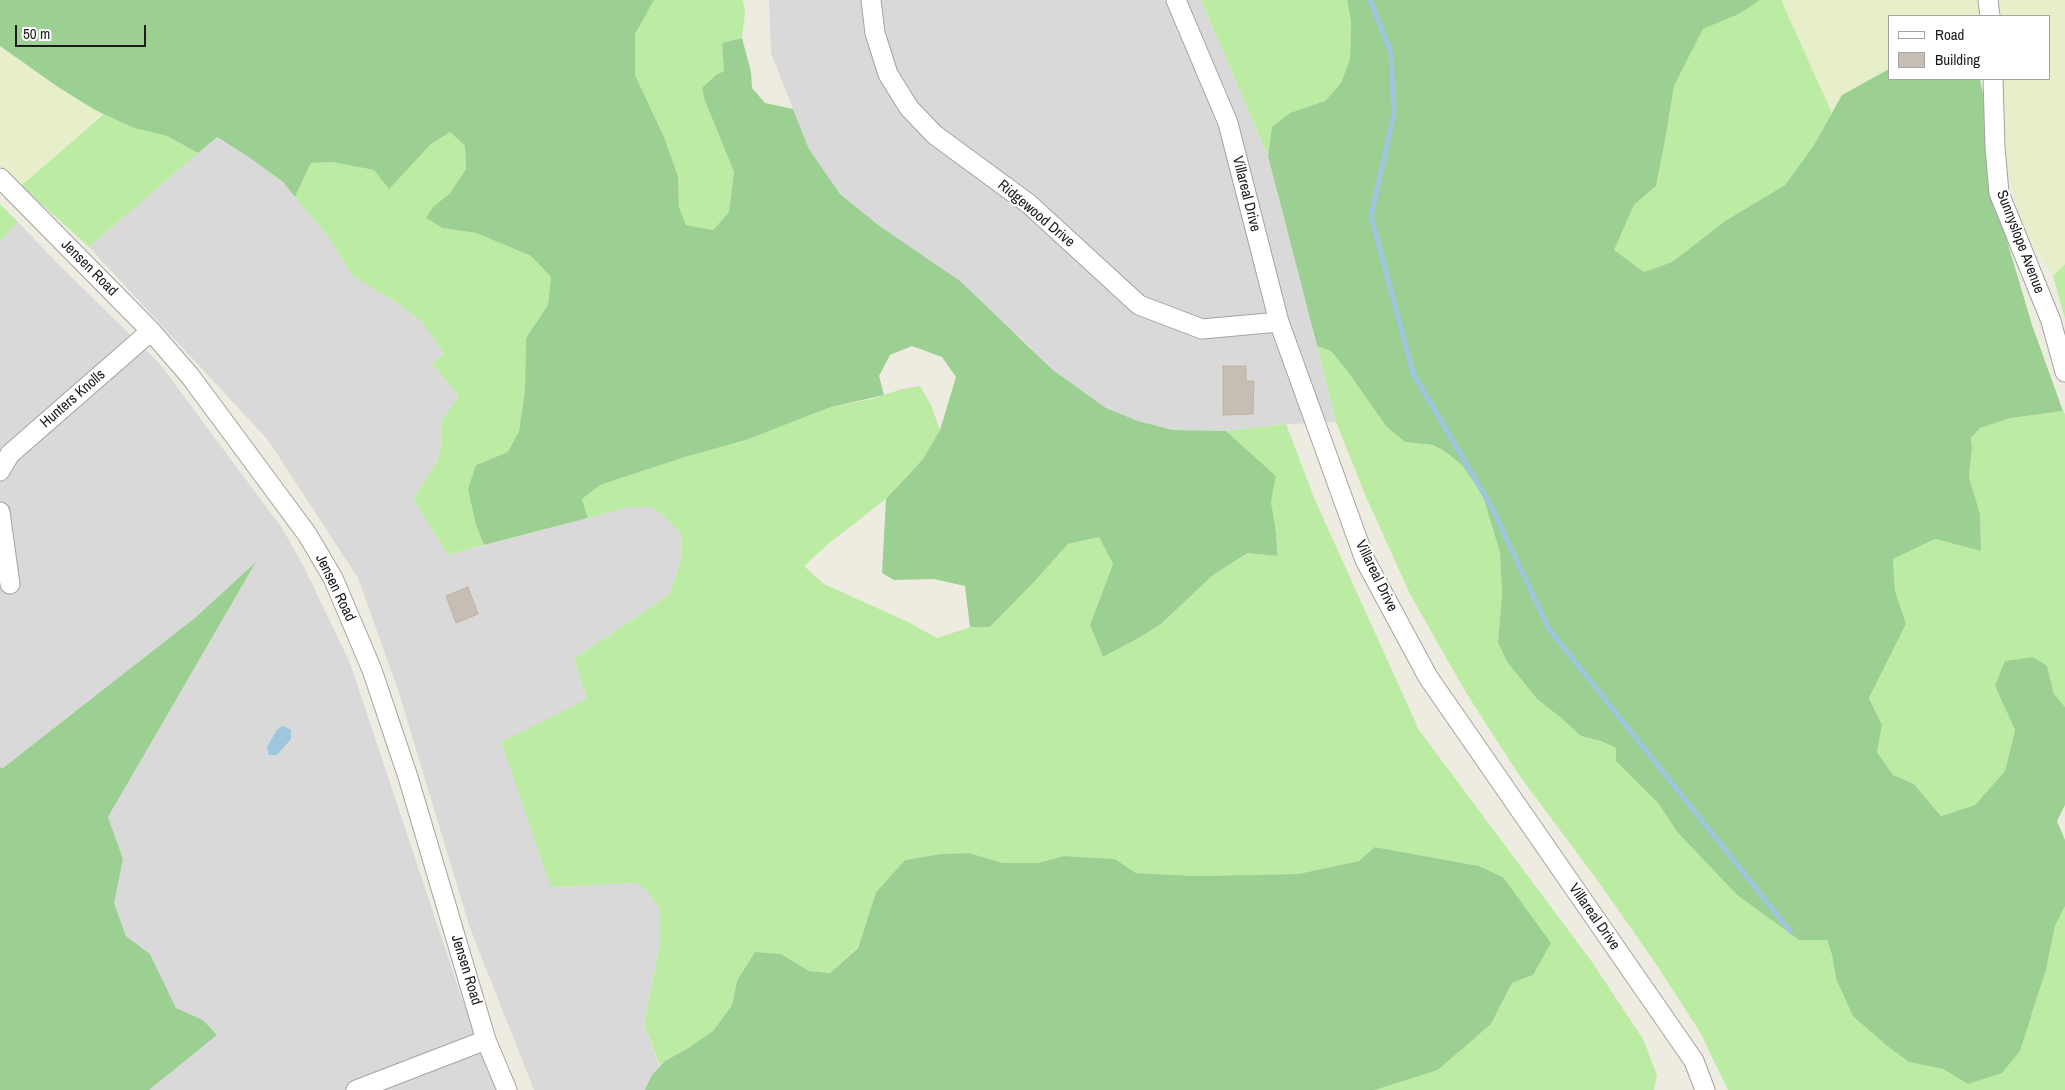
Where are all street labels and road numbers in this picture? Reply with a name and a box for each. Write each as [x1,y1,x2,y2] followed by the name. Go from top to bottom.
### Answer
[1228,154,1264,234] street label: Villareal Drive
[994,177,1078,251] street label: Ridgewood Drive
[1992,188,2048,296] street label: Sunnyslope Avenue
[57,236,121,300] street label: Jensen Road
[37,366,109,432] street label: Hunters Knolls
[1351,537,1401,615] street label: Villareal Drive
[311,551,359,625] street label: Jensen Road
[1565,880,1623,954] street label: Villareal Drive
[447,933,485,1007] street label: Jensen Road

